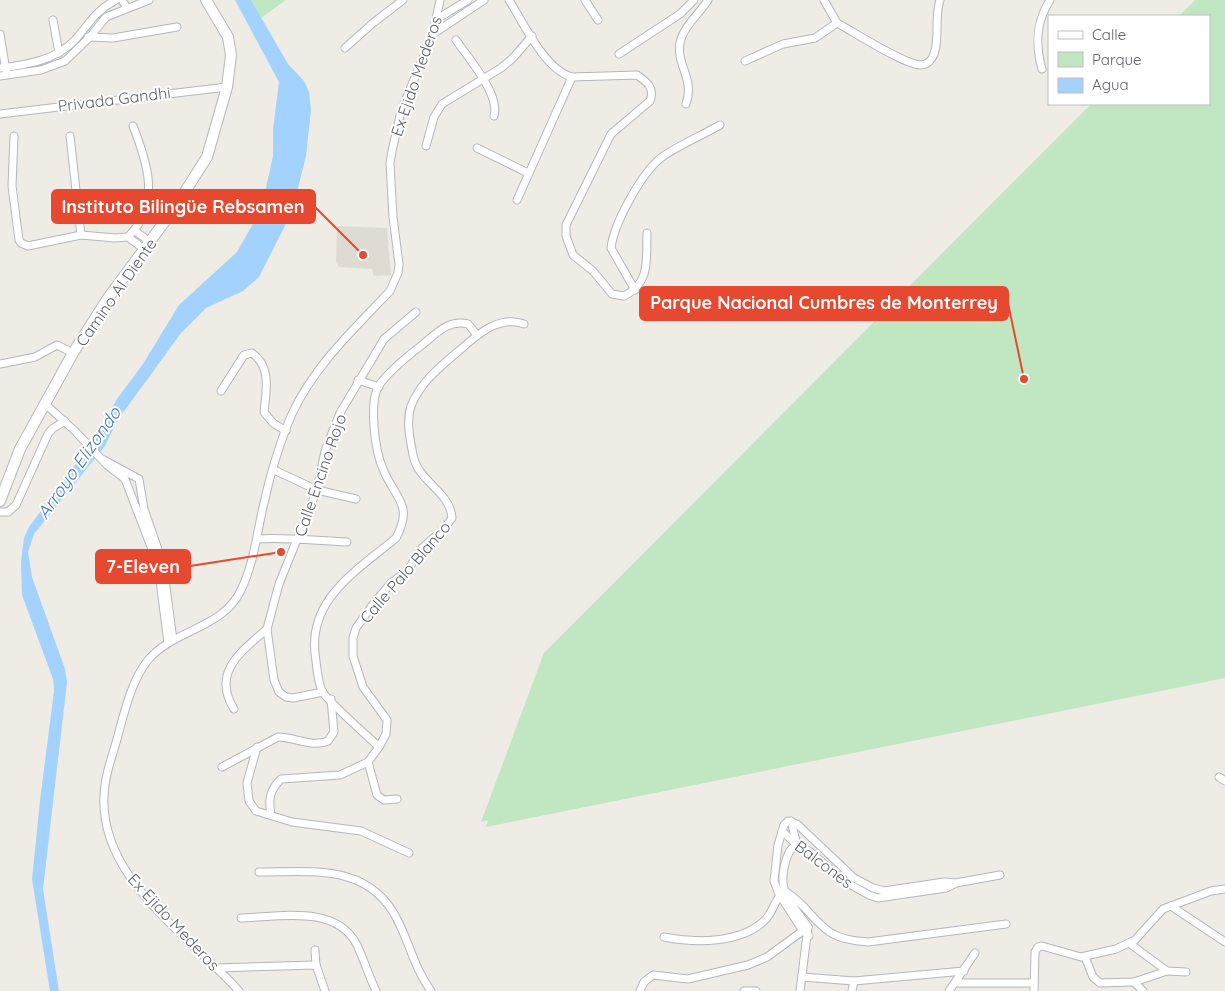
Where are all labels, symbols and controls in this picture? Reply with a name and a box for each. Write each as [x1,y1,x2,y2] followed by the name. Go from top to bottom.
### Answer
[386,13,446,139] street label: Ex Ejido Mederos
[1048,15,1210,105] legend
[1092,25,1126,44] text: Calle
[1092,50,1142,69] text: Parque
[1092,75,1129,94] text: Agua
[56,82,172,116] street label: Privada Gandhi
[52,190,315,223] callout: Instituto Bilingüe Rebsamen
[61,195,305,218] text: Instituto Bilingüe Rebsamen
[71,234,161,350] street label: Camino Al Diente
[640,287,1008,320] callout: Parque Nacional Cumbres de Monterrey
[650,291,998,314] text: Parque Nacional Cumbres de Monterrey
[31,401,126,523] water label: Arroyo Elizondo
[290,411,350,539] street label: Calle Encino Rojo
[355,517,455,627] street label: Calle Palo Blanco
[96,550,190,583] callout: 7-Eleven
[106,555,180,578] text: 7-Eleven
[791,836,857,892] street label: Balcones
[124,869,224,975] street label: Ex Ejido Mederos

